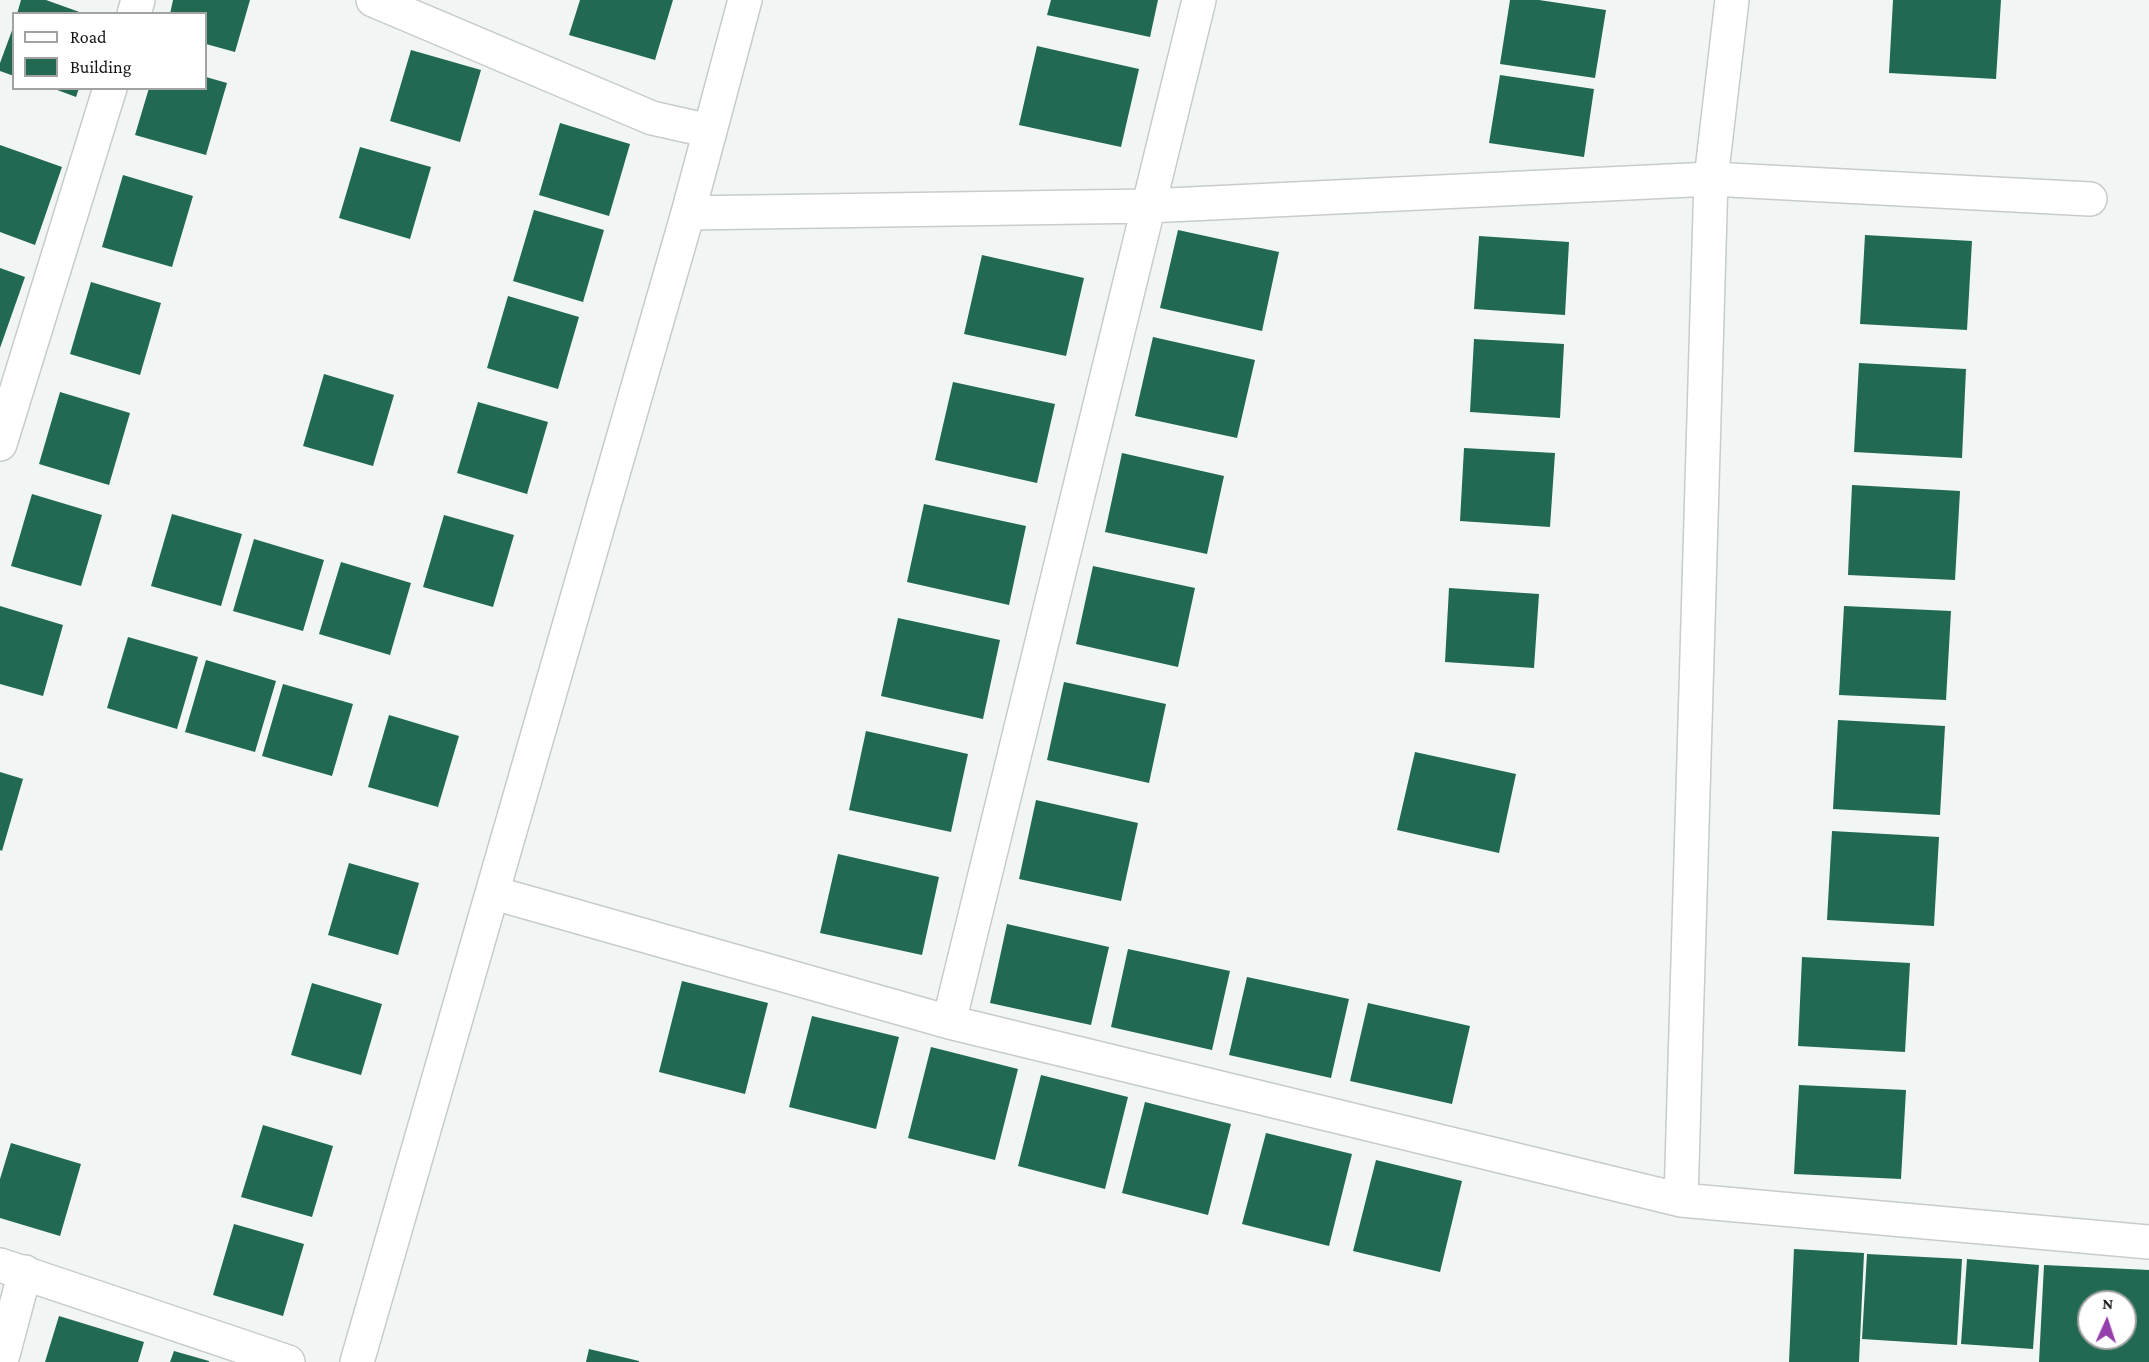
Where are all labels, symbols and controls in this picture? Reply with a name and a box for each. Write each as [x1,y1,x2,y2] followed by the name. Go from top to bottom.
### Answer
[12,12,207,90] legend
[70,27,107,47] text: Road
[70,57,131,77] text: Building
[2077,1290,2137,1350] north arrow
[2102,1295,2114,1312] text: N

